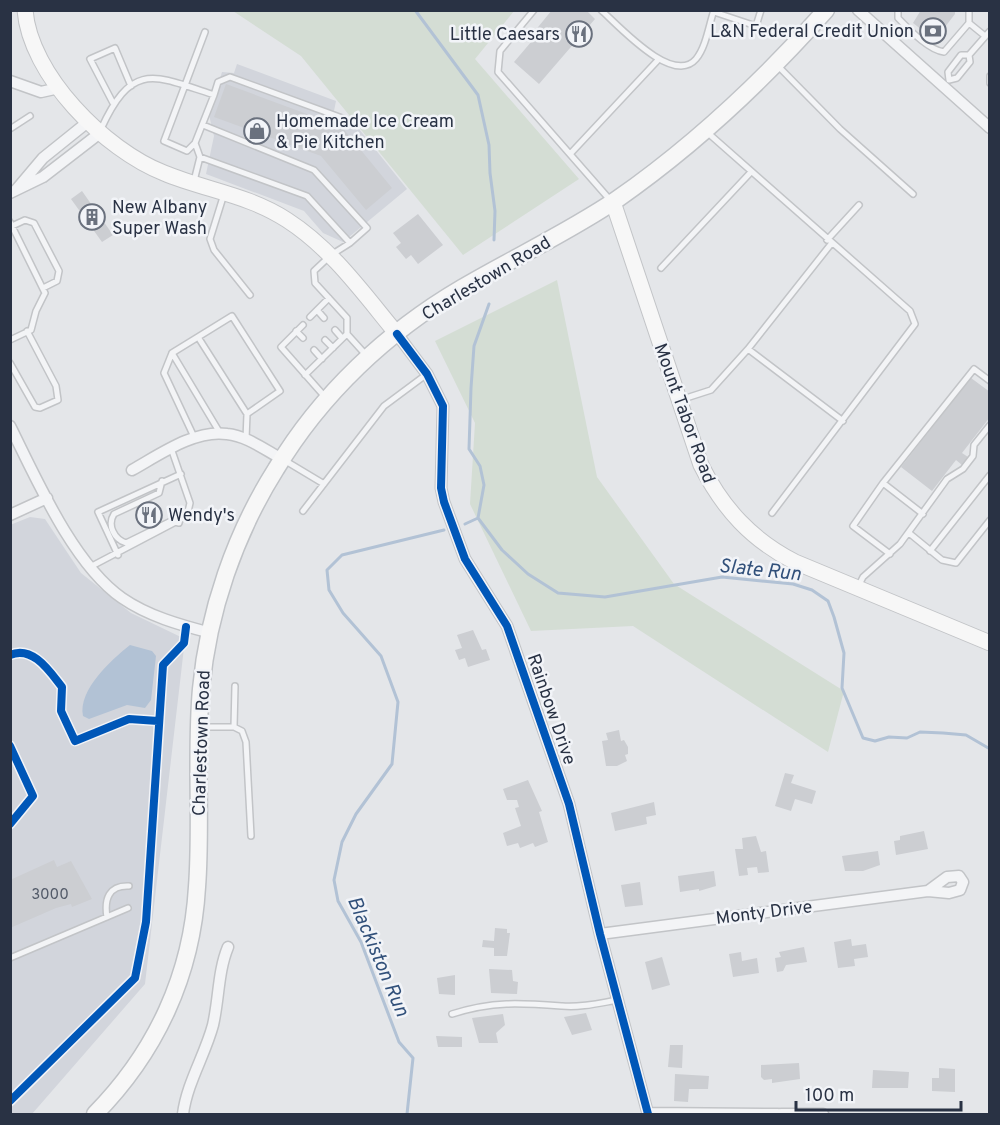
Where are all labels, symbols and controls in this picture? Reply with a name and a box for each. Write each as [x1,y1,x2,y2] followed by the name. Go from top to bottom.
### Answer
[918,16,948,46] bank icon: L&N Federal Credit Union
[564,19,594,49] restaurant icon: Little Caesars
[710,21,914,44] place label: L&N Federal Credit Union
[450,24,560,47] place label: Little Caesars
[276,111,454,155] place label: Homemade Ice Cream & Pie Kitchen
[242,116,272,146] shop icon: Homemade Ice Cream & Pie Kitchen
[112,197,207,241] place label: New Albany Super Wash
[77,202,107,232] building icon: New Albany Super Wash
[418,232,555,327] street label: Charlestown Road
[648,340,720,487] street label: Mount Tabor Road
[134,500,164,530] restaurant icon: Wendy's
[168,505,235,528] place label: Wendy's
[717,554,802,588] water label: Slate Run
[521,651,580,768] street label: Rainbow Drive
[188,670,217,817] street label: Charlestown Road
[31,886,69,905] house number: 3000
[340,893,414,1021] water label: Blackiston Run
[715,896,814,931] street label: Monty Drive
[796,1074,961,1112] scale bar
[805,1085,854,1108] text: 100 m

